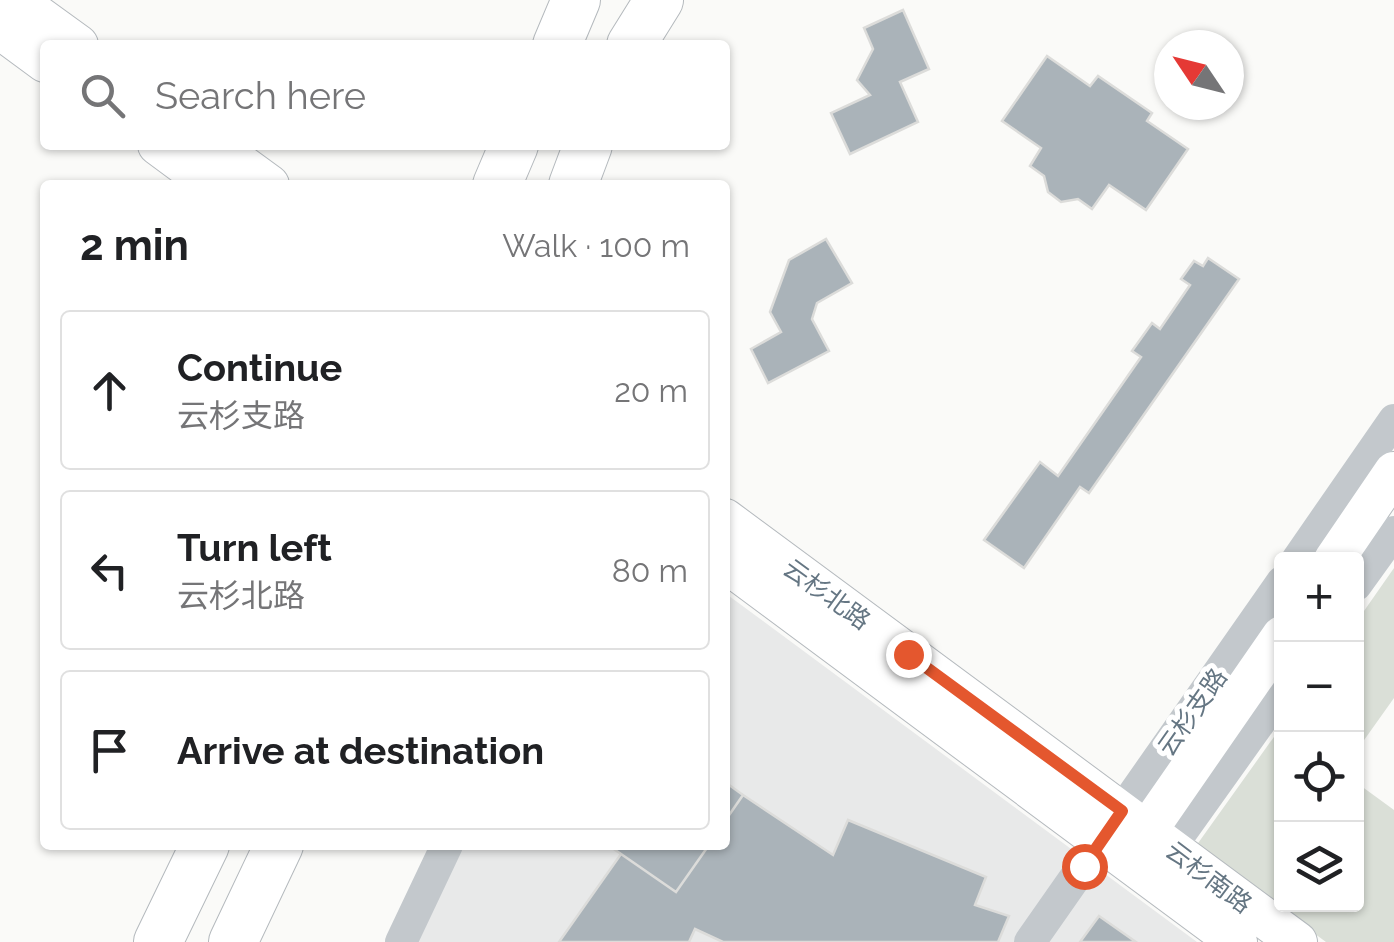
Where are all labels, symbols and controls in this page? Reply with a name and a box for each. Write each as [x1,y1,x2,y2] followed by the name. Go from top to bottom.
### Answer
[1154,30,1244,120] north arrow
[40,40,730,150] search box
[75,68,130,123] icon: search
[155,73,366,118] text: Search here
[80,221,189,270] text: 2 min
[502,227,690,264] text: Walk · 100 m
[177,345,342,390] text: Continue
[82,363,137,418] icon: ahead
[614,372,688,409] text: 20 m
[177,397,305,434] text: 云杉支路
[177,525,332,570] text: Turn left
[82,543,137,598] icon: left
[612,552,688,589] text: 80 m
[778,552,876,636] street label: 云杉北路
[1274,552,1364,912] map controls
[1274,552,1364,642] button: +
[177,577,305,614] text: 云杉北路
[886,632,932,678] route end
[1274,642,1364,732] button: −
[1151,662,1233,762] street label: 云杉支路
[82,723,137,778] icon: arrive
[177,728,544,773] text: Arrive at destination
[1274,732,1364,822] button: locate
[1274,822,1364,912] button: layers
[1160,835,1258,919] street label: 云杉南路
[1062,844,1108,890] route start

